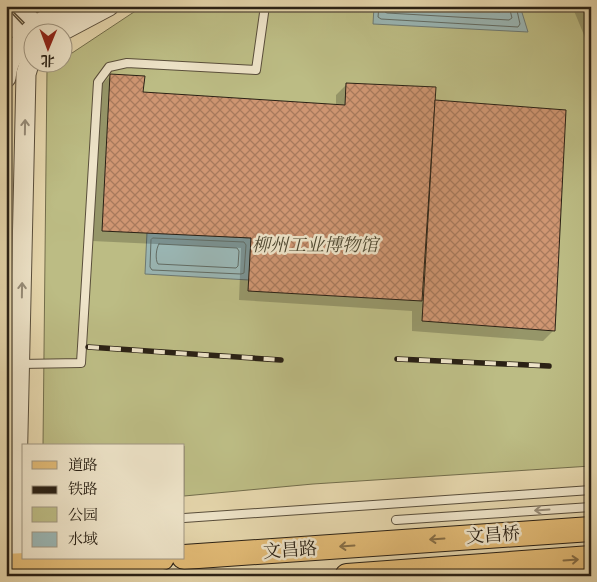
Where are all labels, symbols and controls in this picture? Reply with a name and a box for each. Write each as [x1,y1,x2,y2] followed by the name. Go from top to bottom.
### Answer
[22,22,72,72] north arrow
[41,51,55,70] text: 北
[20,120,30,136] one-way arrow
[252,233,381,257] park label: 柳州工业博物馆
[17,282,26,298] one-way arrow
[22,444,185,560] legend
[68,455,98,475] text: 道路
[68,479,98,499] text: 铁路
[68,505,98,525] text: 公园
[534,506,550,515] one-way arrow
[465,521,521,549] street label: 文昌桥
[68,529,98,549] text: 水域
[430,535,446,544] one-way arrow
[262,536,318,564] street label: 文昌路
[340,541,356,550] one-way arrow
[563,555,579,565] one-way arrow

